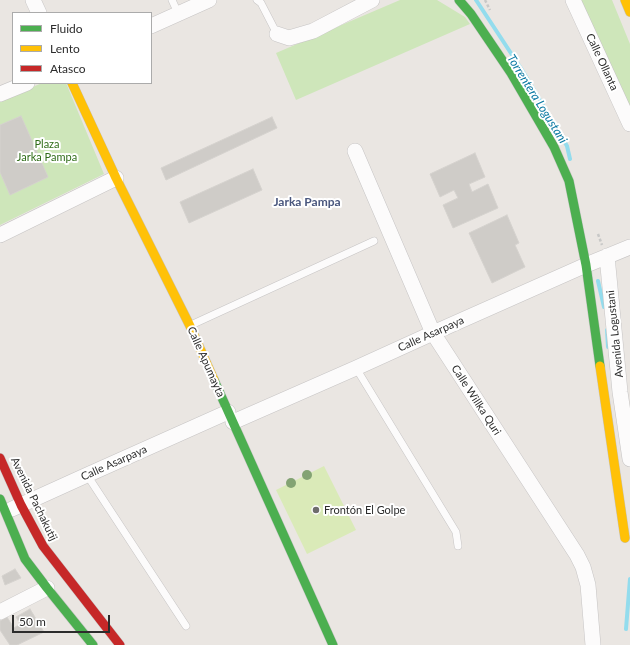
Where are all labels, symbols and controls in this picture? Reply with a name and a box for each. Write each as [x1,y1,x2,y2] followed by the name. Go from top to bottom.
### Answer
[12,12,152,84] legend
[50,21,83,36] text: Fluido
[583,31,621,93] street label: Calle Ollanta
[50,41,80,56] text: Lento
[504,52,570,146] water label: Torrentera Logustani
[50,61,86,76] text: Atasco
[17,137,77,163] park label: Plaza Jarka Pampa
[273,195,341,209] district label: Jarka Pampa
[604,290,626,378] street label: Avenida Logustani
[396,314,466,354] street label: Calle Asarpaya
[185,325,227,399] street label: Calle Apumayta
[448,362,504,438] street label: Calle Willka Quri
[79,443,149,483] street label: Calle Asarpaya
[8,455,60,543] street label: Avenida Pachakutij
[324,503,405,517] place label: Frontón El Golpe
[311,505,321,515] marker: Frontón El Golpe
[14,607,112,633] scale bar
[19,614,46,629] text: 50 m

